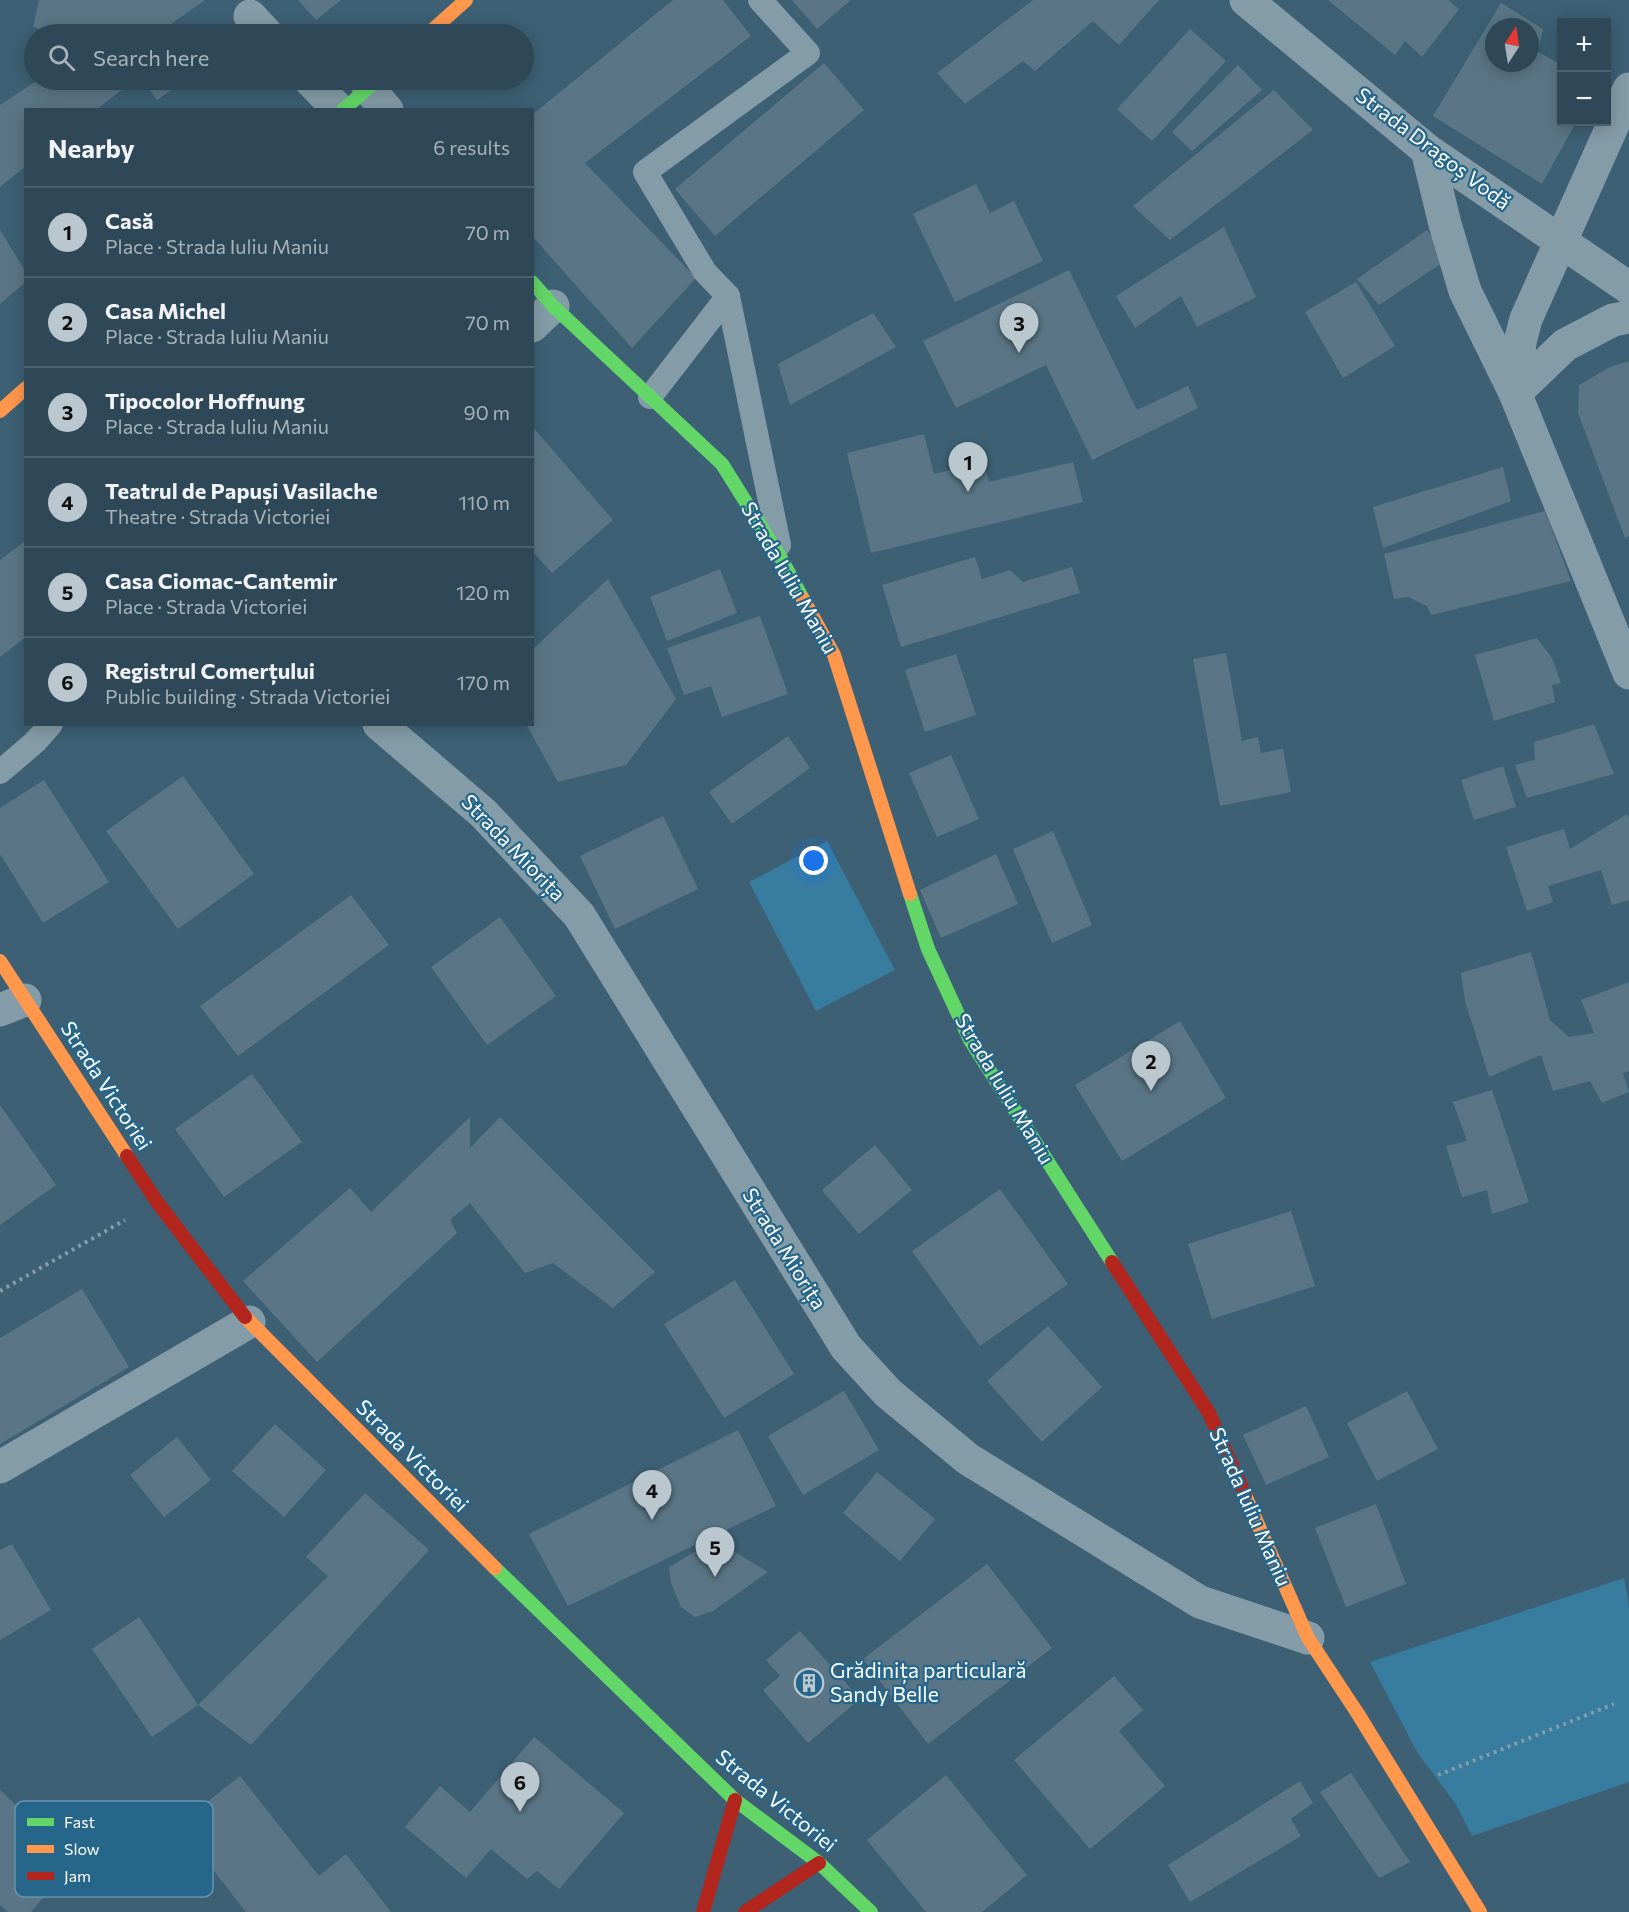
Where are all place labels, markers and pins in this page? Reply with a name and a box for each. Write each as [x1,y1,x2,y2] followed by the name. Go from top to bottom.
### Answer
[1000,304,1038,353] pin: 3
[948,442,988,492] pin: 1
[1132,1042,1170,1091] pin: 2
[632,1470,672,1520] pin: 4
[696,1528,734,1577] pin: 5
[830,1657,1026,1706] place label: Grădinița particulară Sandy Belle
[793,1667,825,1699] building icon: Grădinița particulară Sandy Belle
[500,1762,540,1812] pin: 6

